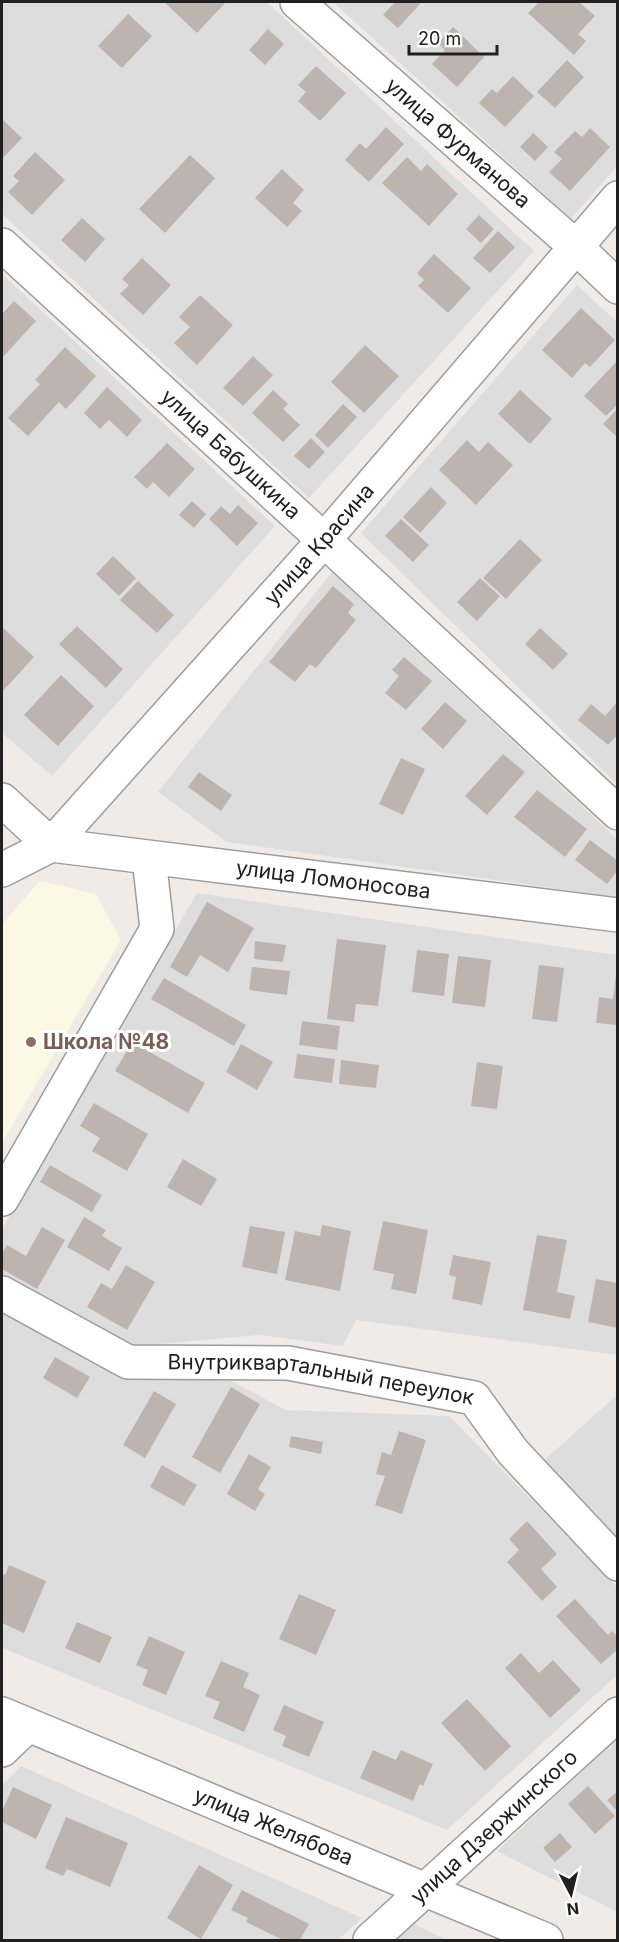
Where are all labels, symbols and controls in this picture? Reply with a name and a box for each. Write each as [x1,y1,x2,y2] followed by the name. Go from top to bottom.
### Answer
[409,18,498,56] scale bar
[418,28,461,49] text: 20 m
[381,73,536,213] street label: улица Фурманова
[156,384,306,524] street label: улица Бабушкина
[259,478,379,610] street label: улица Красина
[235,855,432,904] street label: улица Ломоносова
[43,1029,169,1054] place label: Школа №48
[24,1035,38,1049] marker: Школа №48
[168,1349,477,1410] street label: Внутриквартальный переулок
[405,1744,582,1909] street label: улица Дзержинского
[190,1782,357,1870] street label: улица Желябова
[541,1864,601,1924] north arrow
[566,1898,580,1920] text: N

